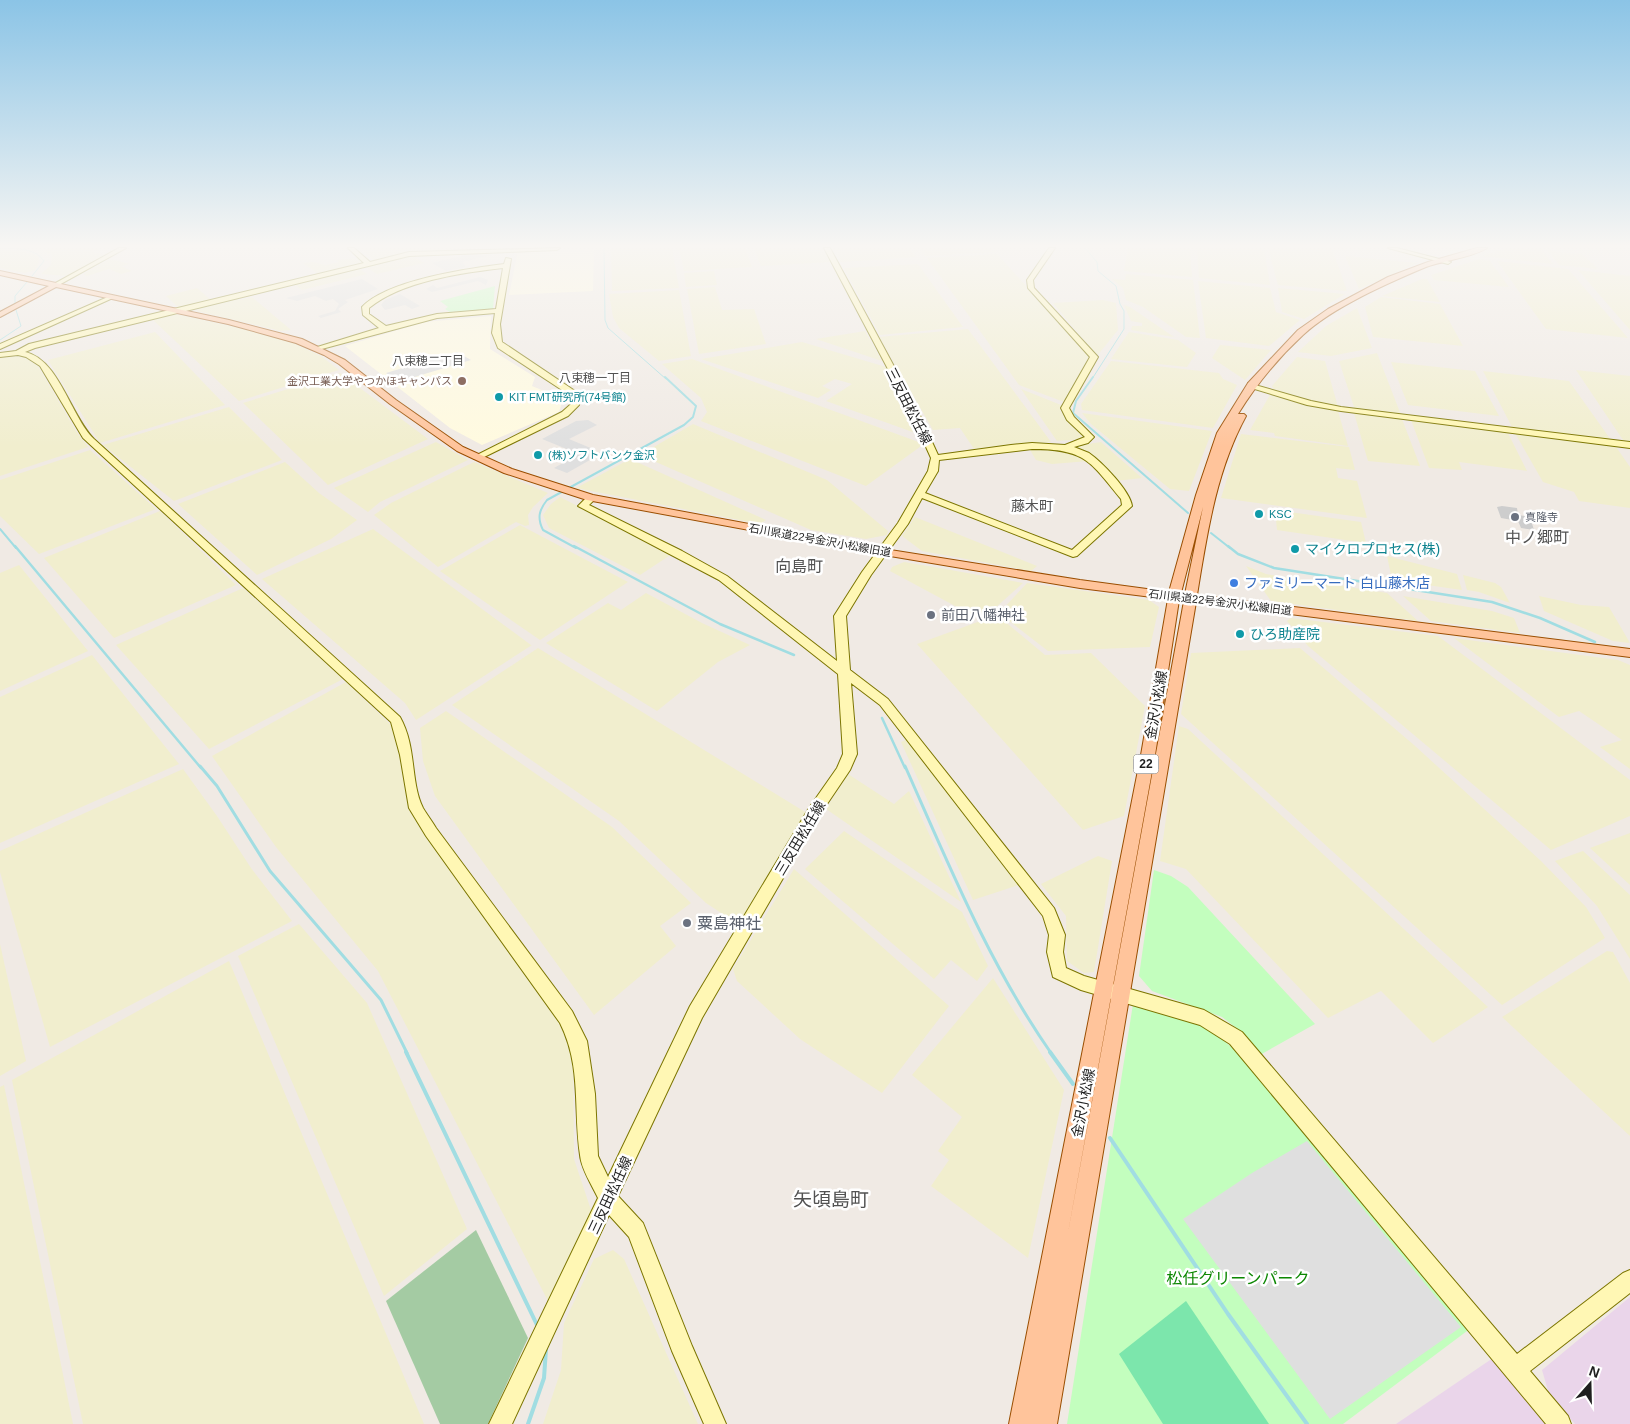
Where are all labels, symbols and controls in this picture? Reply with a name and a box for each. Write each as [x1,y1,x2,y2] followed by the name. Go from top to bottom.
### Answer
[392,354,464,368] district label: 八束穂二丁目
[883,365,935,447] street label: 三反田松任線
[559,371,631,385] district label: 八束穂一丁目
[287,375,452,387] place label: 金沢工業大学やつかほキャンパス
[456,375,468,387] marker: 金沢工業大学やつかほキャンパス
[493,391,505,403] marker: KIT FMT研究所(74号館)
[509,391,626,403] place label: KIT FMT研究所(74号館)
[532,449,544,461] marker: (株)ソフトバンク金沢
[548,449,655,461] place label: (株)ソフトバンク金沢
[1011,498,1053,514] district label: 藤木町
[1253,508,1265,520] marker: KSC
[1269,508,1292,520] place label: KSC
[1509,511,1521,523] marker: 真隆寺
[1525,511,1558,523] place label: 真隆寺
[748,522,892,558] street label: 石川県道22号金沢小松線旧道
[1505,529,1569,546] district label: 中ノ郷町
[1305,541,1440,557] place label: マイクロプロセス(株)
[1289,543,1301,555] marker: マイクロプロセス(株)
[775,558,823,575] district label: 向島町
[1244,575,1430,591] place label: ファミリーマート 白山藤木店
[1228,577,1240,589] marker: ファミリーマート 白山藤木店
[1148,587,1292,617] street label: 石川県道22号金沢小松線旧道
[941,607,1025,623] place label: 前田八幡神社
[925,609,937,621] marker: 前田八幡神社
[1250,626,1320,642] place label: ひろ助産院
[1234,628,1246,640] marker: ひろ助産院
[1142,669,1170,741] street label: 金沢小松線
[1134,754,1158,774] road number: 22
[772,798,828,878] street label: 三反田松任線
[697,915,761,932] place label: 粟島神社
[681,917,693,929] marker: 粟島神社
[1068,1067,1098,1139] street label: 金沢小松線
[585,1154,635,1236] street label: 三反田松任線
[793,1189,869,1210] district label: 矢頃島町
[1166,1270,1310,1287] park label: 松任グリーンパーク
[1565,1359,1615,1409] north arrow
[1587,1363,1602,1381] text: N

